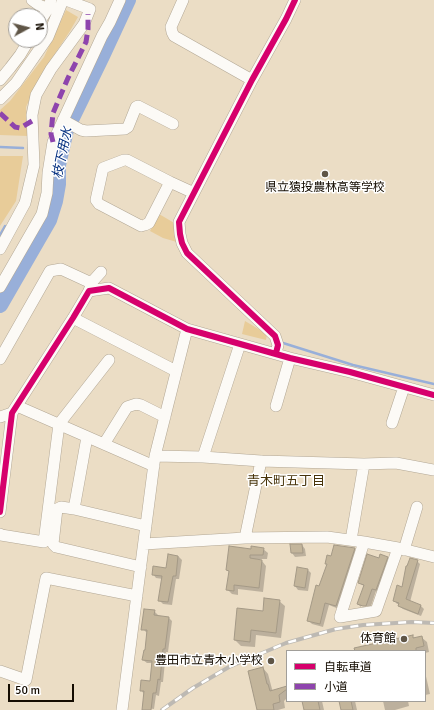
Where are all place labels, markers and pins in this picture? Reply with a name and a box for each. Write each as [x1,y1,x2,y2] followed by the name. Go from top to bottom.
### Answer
[320,169,330,179] marker: 県立猿投農林高等学校
[265,181,385,195] place label: 県立猿投農林高等学校
[360,632,396,646] place label: 体育館
[399,634,409,644] marker: 体育館
[155,654,263,668] place label: 豊田市立青木小学校
[266,656,276,666] marker: 豊田市立青木小学校

